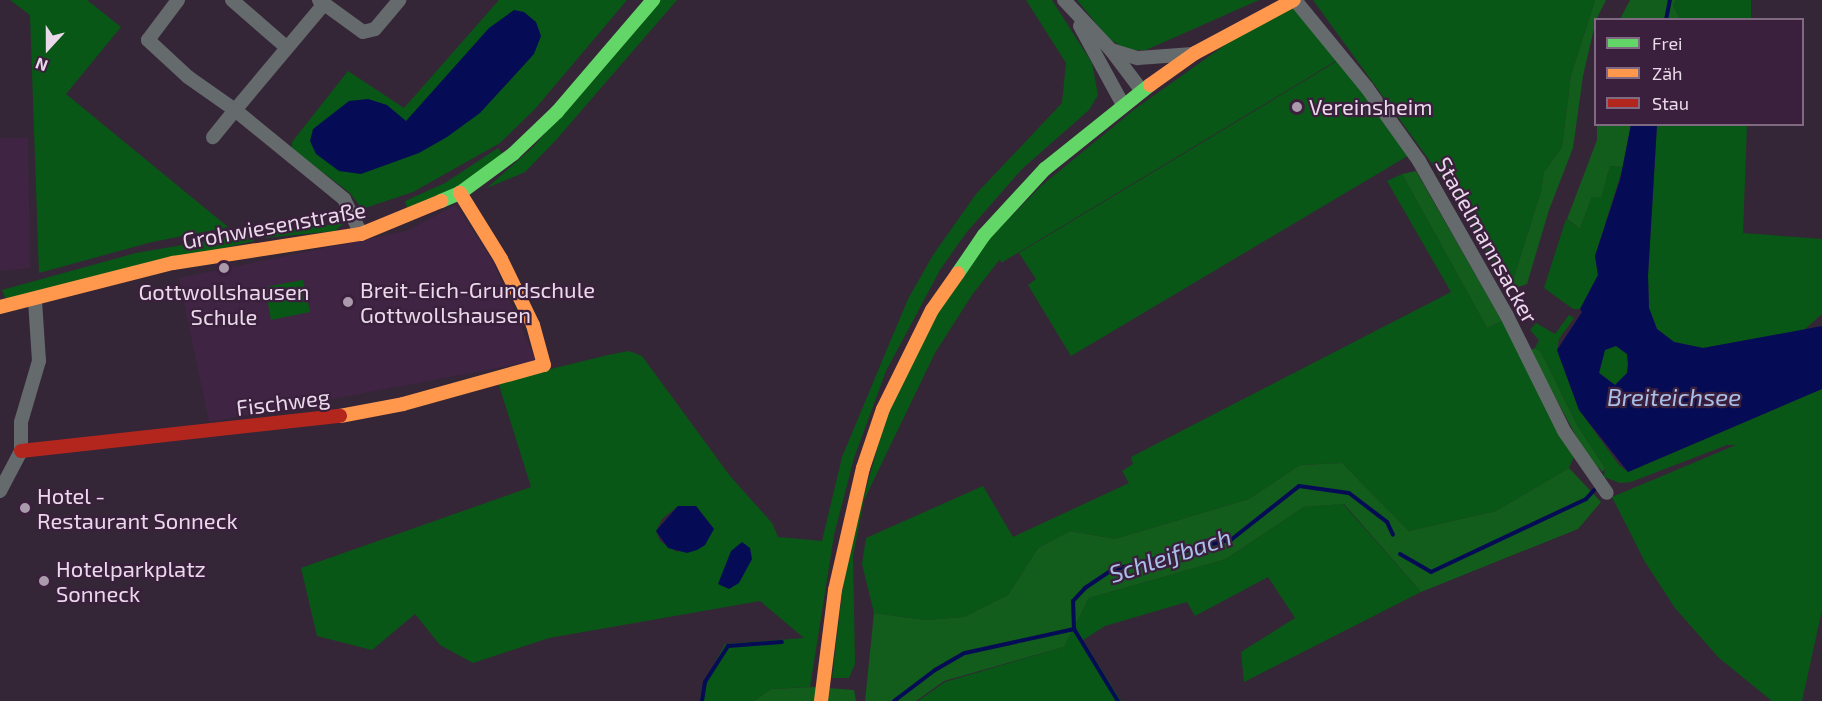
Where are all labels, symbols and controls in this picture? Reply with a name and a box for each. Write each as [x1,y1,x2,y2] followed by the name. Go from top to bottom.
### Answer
[18,18,78,78] north arrow
[1594,18,1804,126] legend
[1652,32,1683,54] text: Frei
[33,54,50,76] text: N
[1652,62,1683,84] text: Zäh
[1652,92,1689,114] text: Stau
[1309,94,1432,120] place label: Vereinsheim
[1290,100,1304,114] marker: Vereinsheim
[1430,152,1544,328] street label: Stadelmannsacker
[180,196,368,254] street label: Grohwiesenstraße
[217,261,231,275] marker: Gottwollshausen Schule
[360,276,595,328] place label: Breit-Eich-Grundschule Gottwollshausen
[138,278,310,330] place label: Gottwollshausen Schule
[341,295,355,309] marker: Breit-Eich-Grundschule Gottwollshausen
[235,383,331,421] street label: Fischweg
[1607,383,1741,411] water label: Breiteichsee
[37,482,238,534] place label: Hotel - Restaurant Sonneck
[18,501,32,515] marker: Hotel - Restaurant Sonneck
[1105,522,1235,588] water label: Schleifbach
[56,555,206,606] place label: Hotelparkplatz Sonneck
[37,574,51,588] marker: Hotelparkplatz Sonneck

